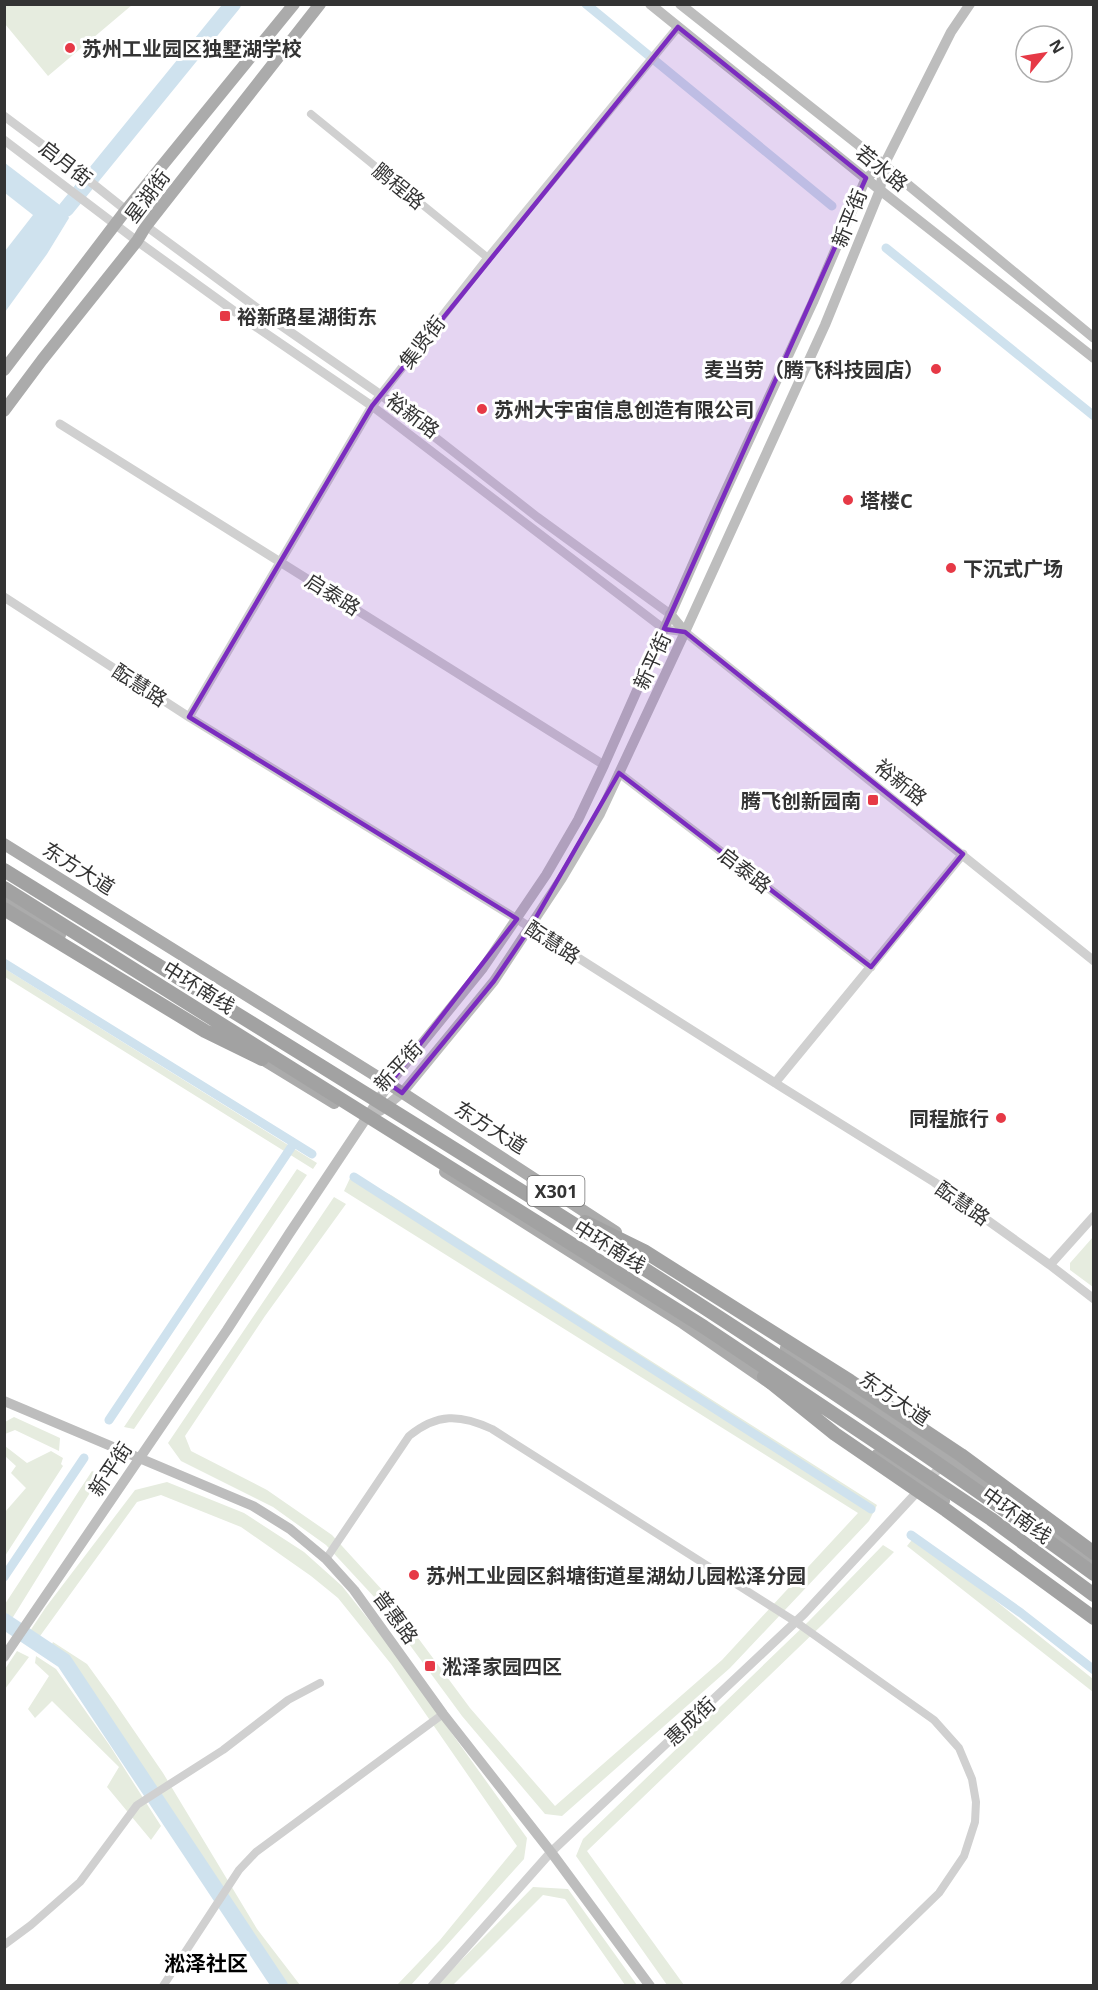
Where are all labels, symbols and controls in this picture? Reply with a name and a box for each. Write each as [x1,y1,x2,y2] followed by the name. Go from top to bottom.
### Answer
[1014,24,1074,84] north arrow
[82,35,302,62] place label: 苏州工业园区独墅湖学校
[1044,35,1070,58] text: N
[63,41,77,55] marker: 苏州工业园区独墅湖学校
[34,134,98,192] street label: 启月街
[850,139,914,197] street label: 若水路
[367,157,431,215] street label: 鹏程路
[118,164,176,228] street label: 星湖街
[825,185,873,251] street label: 新平街
[237,303,377,330] place label: 裕新路星湖街东
[218,309,232,323] marker: 裕新路星湖街东
[393,310,451,374] street label: 集贤街
[704,356,924,383] place label: 麦当劳（腾飞科技园店）
[929,362,943,376] marker: 麦当劳（腾飞科技园店）
[381,386,445,444] street label: 裕新路
[494,396,754,423] place label: 苏州大宇宙信息创造有限公司
[475,402,489,416] marker: 苏州大宇宙信息创造有限公司
[860,487,913,514] place label: 塔楼C
[841,493,855,507] marker: 塔楼C
[963,555,1063,582] place label: 下沉式广场
[944,561,958,575] marker: 下沉式广场
[300,567,366,621] street label: 启泰路
[627,628,677,694] street label: 新平街
[107,657,173,713] street label: 酝慧路
[869,753,933,811] street label: 裕新路
[741,787,861,814] place label: 腾飞创新园南
[866,793,880,807] marker: 腾飞创新园南
[38,835,120,901] street label: 东方大道
[713,841,777,899] street label: 启泰路
[520,914,586,970] street label: 酝慧路
[158,954,240,1020] street label: 中环南线
[368,1035,428,1097] street label: 新平街
[450,1094,532,1160] street label: 东方大道
[909,1105,989,1132] place label: 同程旅行
[994,1111,1008,1125] marker: 同程旅行
[931,1175,995,1231] street label: 酝慧路
[528,1176,584,1206] road number: X301
[569,1213,651,1279] street label: 中环南线
[854,1364,936,1432] street label: 东方大道
[82,1437,138,1501] street label: 新平街
[977,1481,1057,1549] street label: 中环南线
[426,1562,806,1589] place label: 苏州工业园区斜塘街道星湖幼儿园松泽分园
[407,1568,421,1582] marker: 苏州工业园区斜塘街道星湖幼儿园松泽分园
[367,1585,425,1649] street label: 普惠路
[442,1653,562,1680] place label: 淞泽家园四区
[423,1659,437,1673] marker: 淞泽家园四区
[659,1691,721,1751] street label: 惠成街
[164,1949,248,1977] district label: 淞泽社区

